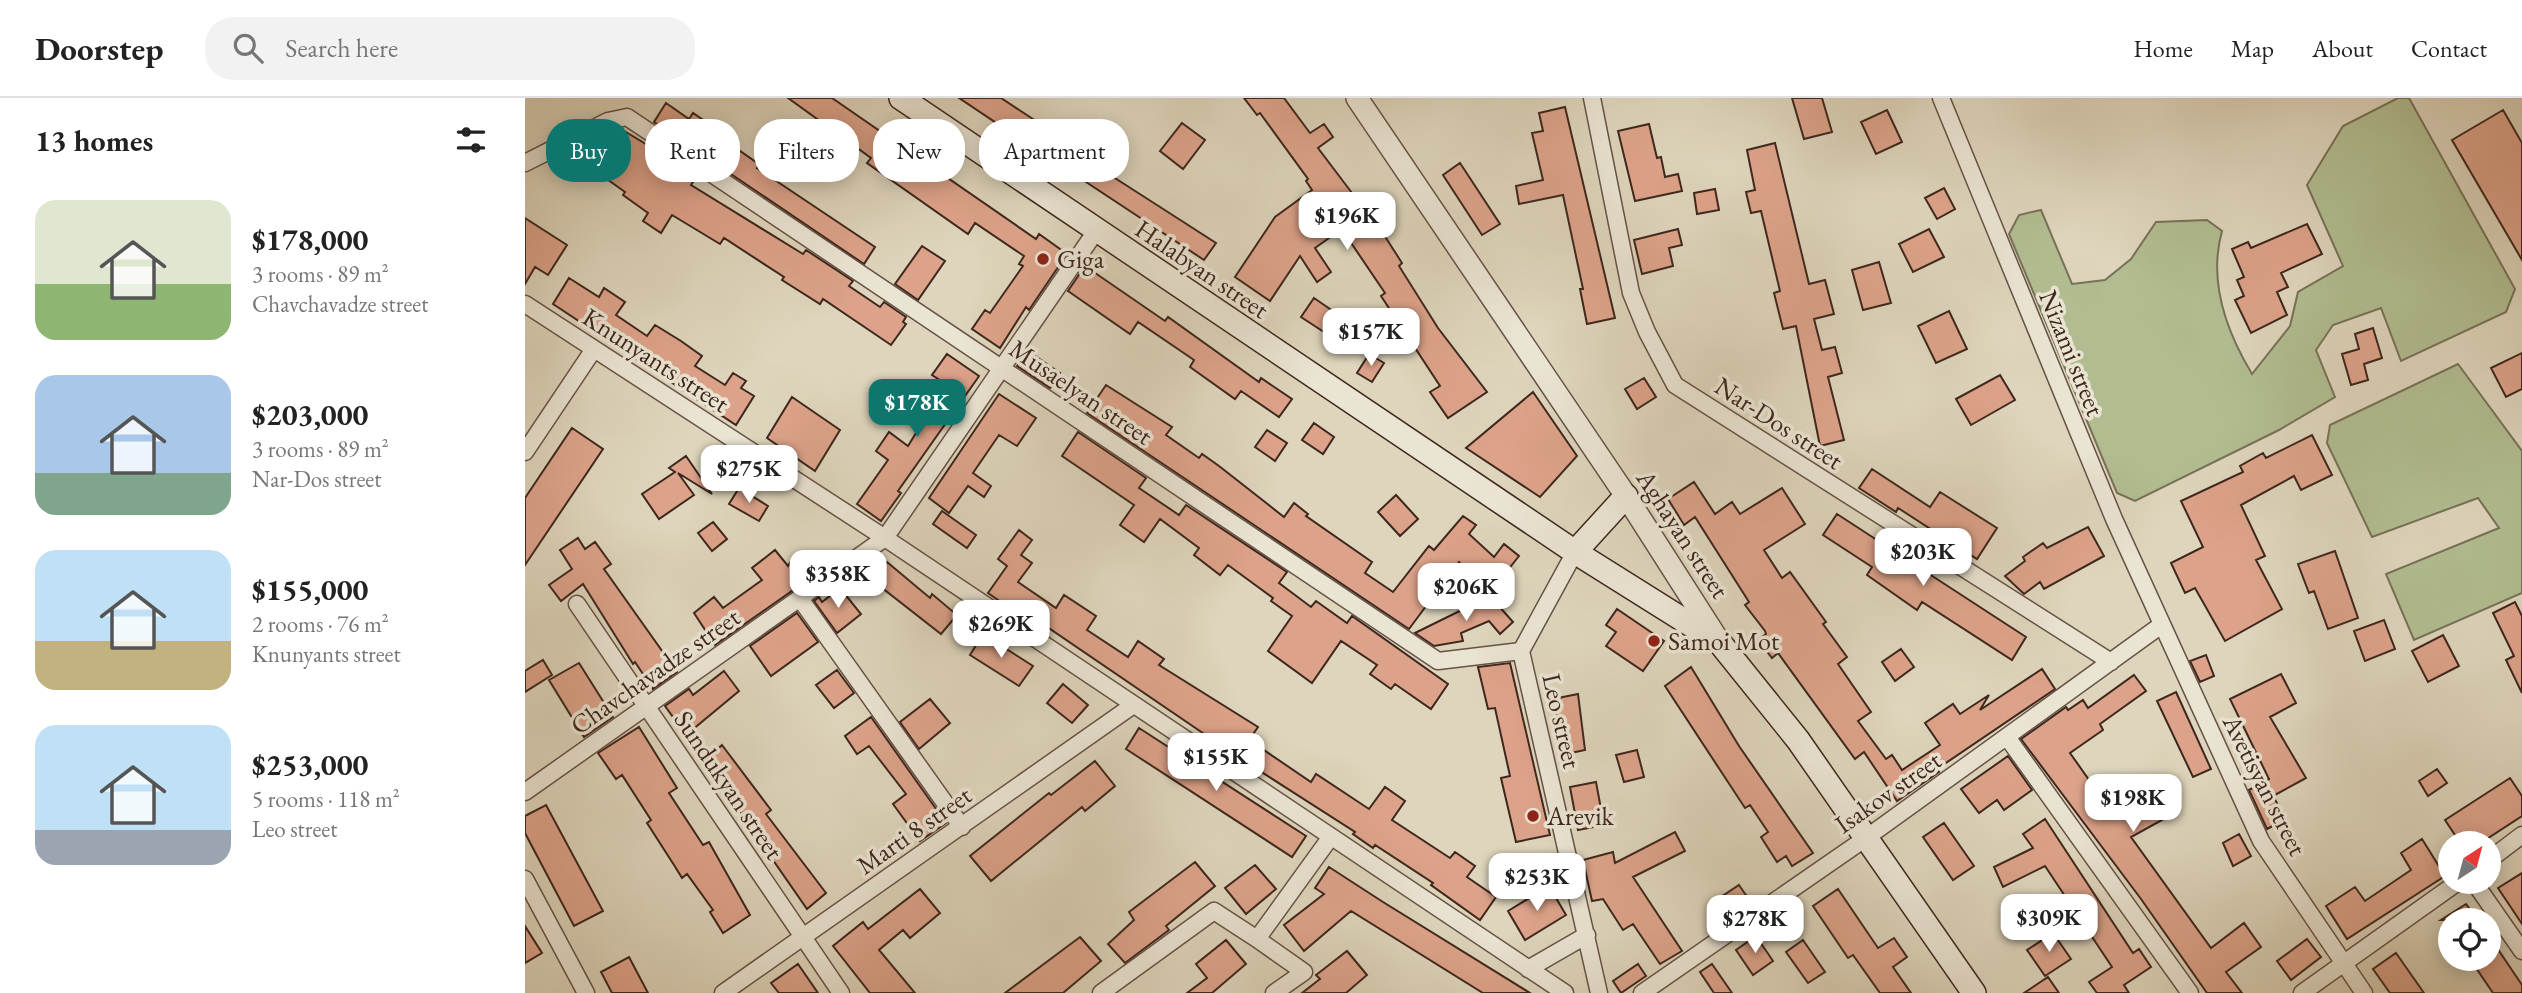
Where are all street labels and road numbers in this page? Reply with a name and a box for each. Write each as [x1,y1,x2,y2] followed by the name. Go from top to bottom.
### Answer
[1128,212,1276,326] street label: Halabyan street
[2031,285,2113,421] street label: Nizami street
[576,300,736,420] street label: Knunyants street
[1003,331,1159,453] street label: Musaelyan street
[1708,369,1850,477] street label: Nar-Dos street
[1628,462,1737,605] street label: Aghayan street
[564,600,746,742] street label: Chavchavadze street
[1535,670,1589,772] street label: Leo street
[667,704,791,866] street label: Sundukyan street
[2215,708,2315,861] street label: Avetisyan street
[1828,743,1948,841] street label: Isakov street
[850,778,978,882] street label: Marti 8 street

